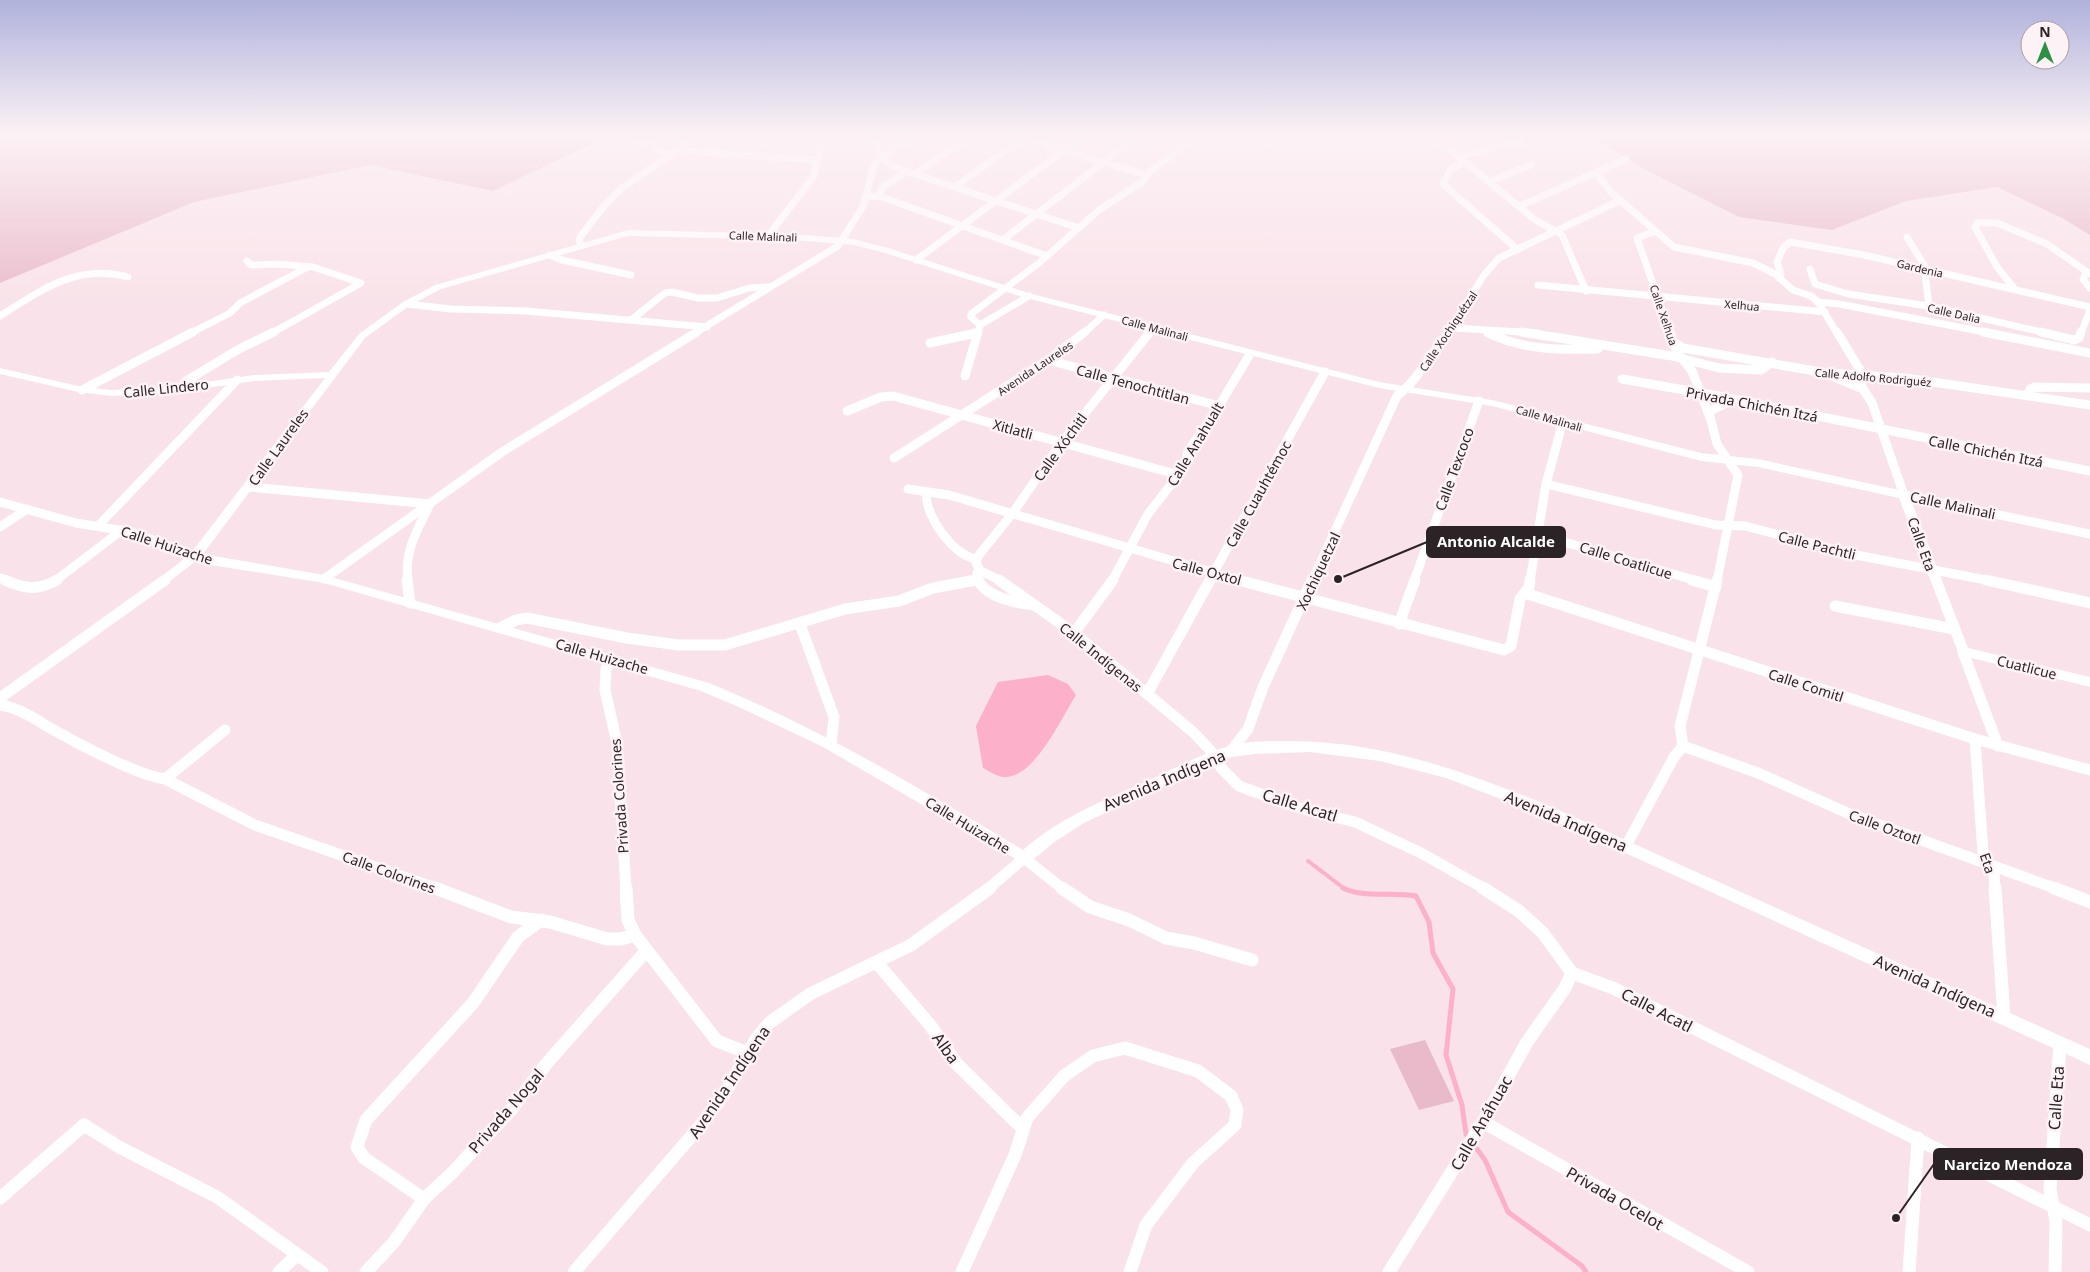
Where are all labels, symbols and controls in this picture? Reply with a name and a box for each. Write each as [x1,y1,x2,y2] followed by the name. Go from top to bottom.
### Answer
[2020,20,2070,70] north arrow
[2039,22,2051,41] text: N
[729,227,797,245] street label: Calle Malinali
[1895,255,1945,281] street label: Gardenia
[1647,283,1681,347] street label: Calle Xelhua
[1416,288,1480,374] street label: Calle Xochiquétzal
[1724,296,1760,314] street label: Xelhua
[1926,300,1982,326] street label: Calle Dalia
[1120,312,1190,344] street label: Calle Malinali
[994,337,1076,399] street label: Avenida Laureles
[1074,360,1192,408] street label: Calle Tenochtitlan
[1814,364,1932,390] street label: Calle Adolfo Rodriguéz
[122,374,210,402] street label: Calle Lindero
[1684,382,1820,426] street label: Privada Chichén Itzá
[1162,398,1228,490] street label: Calle Anahualt
[1514,401,1584,435] street label: Calle Malinali
[244,404,313,489] street label: Calle Laureles
[1029,409,1091,485] street label: Calle Xóchitl
[991,415,1035,443] street label: Xitlatli
[1430,425,1478,513] street label: Calle Texcoco
[1927,431,2045,471] street label: Calle Chichén Itzá
[1221,437,1295,551] street label: Calle Cuauhtémoc
[1908,487,1998,523] street label: Calle Malinali
[1903,514,1941,574] street label: Calle Eta
[119,521,216,569] street label: Calle Huizache
[1776,526,1858,564] street label: Calle Pachtli
[1427,527,1565,557] callout: Antonio Alcalde
[1292,529,1344,613] street label: Xochiquetzal
[1437,531,1555,551] text: Antonio Alcalde
[1577,537,1675,583] street label: Calle Coatlicue
[1170,553,1244,589] street label: Calle Oxtol
[1056,618,1146,696] street label: Calle Indígenas
[553,634,651,678] street label: Calle Huizache
[1995,650,2059,684] street label: Cuatlicue
[1766,664,1846,706] street label: Calle Comitl
[605,738,632,854] street label: Privada Colorines
[1099,744,1229,816] street label: Avenida Indígena
[1260,783,1340,827] street label: Calle Acatl
[1501,785,1631,857] street label: Avenida Indígena
[922,792,1014,858] street label: Calle Huizache
[1846,805,1924,849] street label: Calle Oztotl
[340,846,438,898] street label: Calle Colorines
[1976,850,2000,876] street label: Eta
[1871,949,1999,1023] street label: Avenida Indígena
[1618,983,1696,1037] street label: Calle Acatl
[683,1021,775,1143] street label: Avenida Indígena
[927,1028,965,1068] street label: Alba
[463,1064,549,1158] street label: Privada Nogal
[2043,1065,2069,1131] street label: Calle Eta
[1445,1071,1517,1174] street label: Calle Anáhuac
[1934,1149,2082,1179] callout: Narcizo Mendoza
[1944,1154,2072,1174] text: Narcizo Mendoza
[1562,1161,1668,1235] street label: Privada Ocelot

